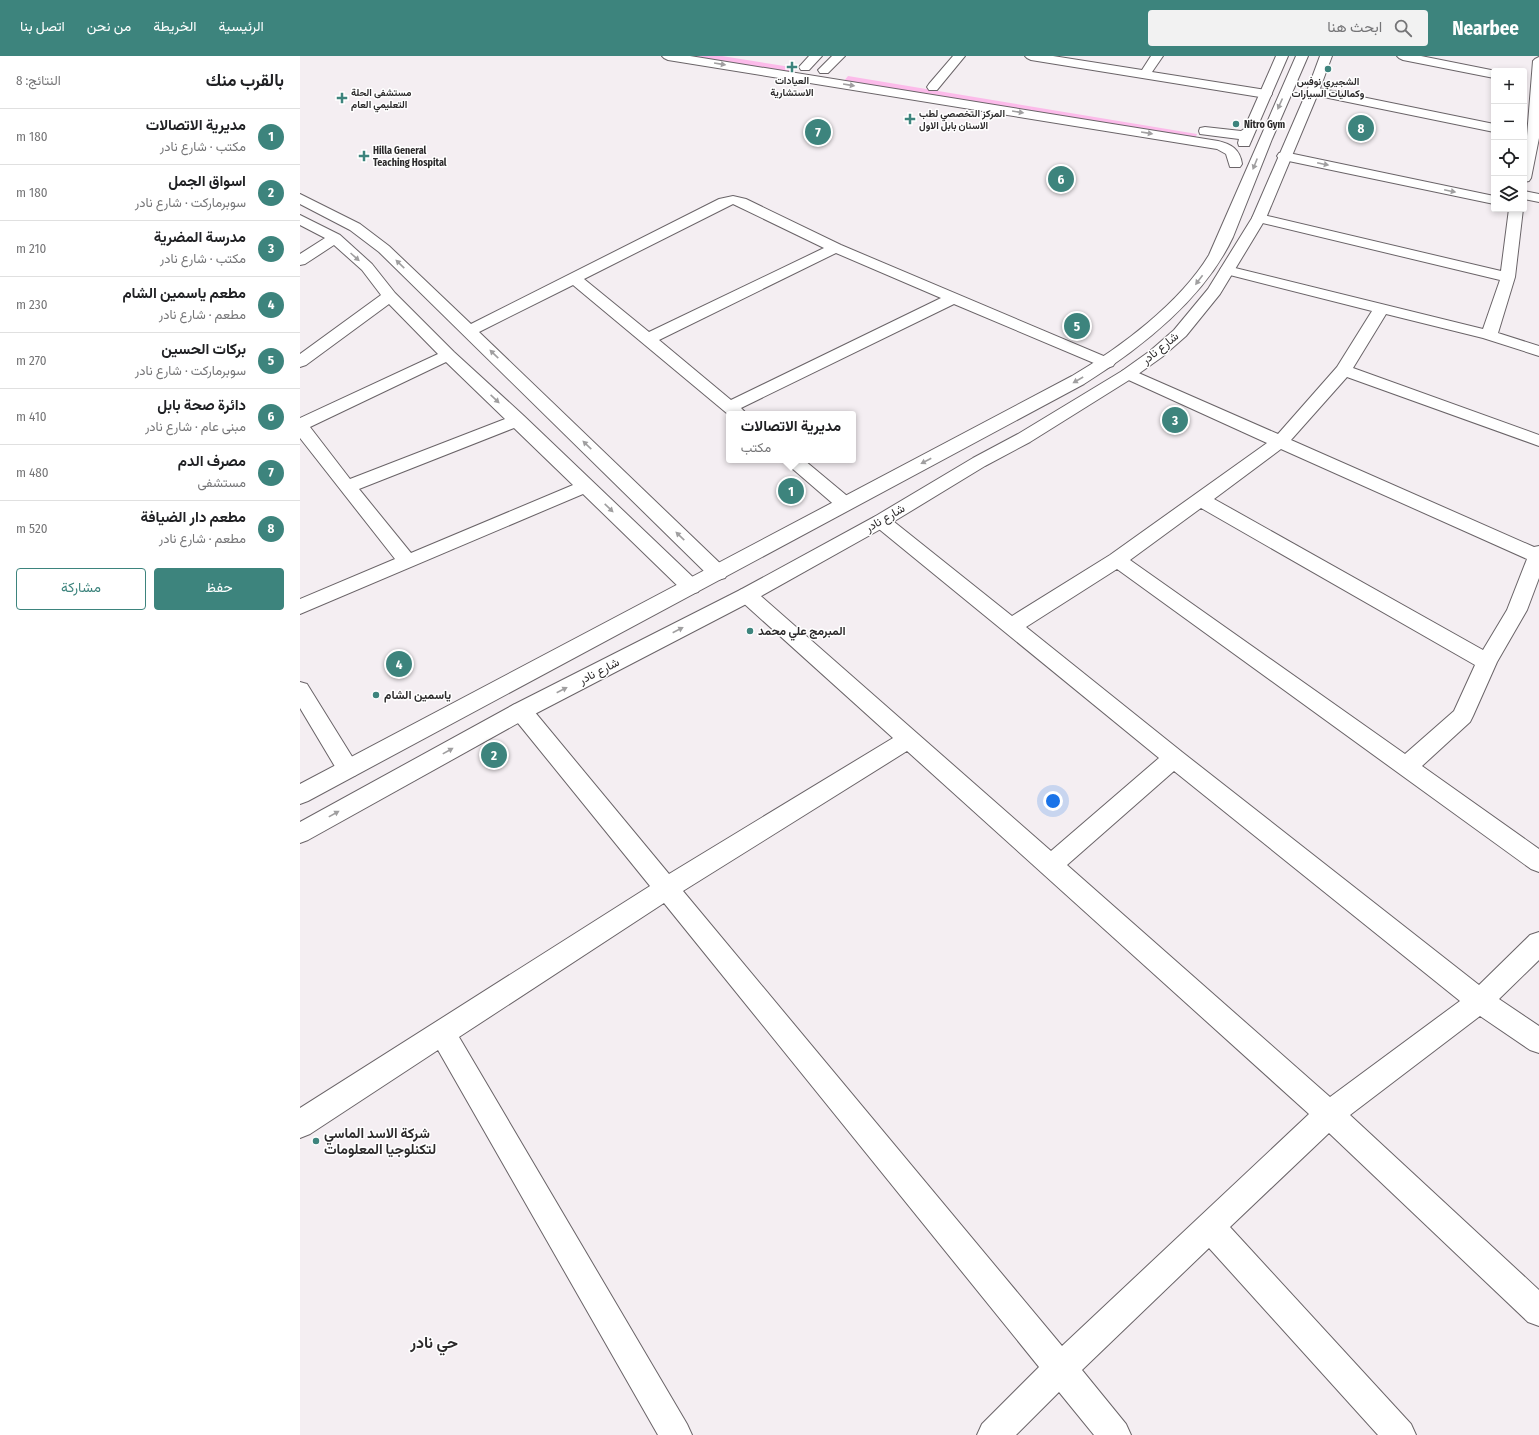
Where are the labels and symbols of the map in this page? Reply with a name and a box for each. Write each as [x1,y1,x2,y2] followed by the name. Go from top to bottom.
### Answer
[786,61,798,73] marker: العيادات الاستشارية
[714,62,726,68] one-way arrow
[1323,64,1333,74] marker: الشجيري نوفس وكماليات السيارات
[770,75,814,99] place label: العيادات الاستشارية
[1292,76,1365,100] place label: الشجيري نوفس وكماليات السيارات
[842,82,855,88] one-way arrow
[351,87,412,113] place label: مستشفى الحلة التعليمي العام
[336,92,348,104] marker: مستشفى الحلة التعليمي العام
[1277,99,1283,110] one-way arrow
[919,108,1005,132] place label: المركز التخصصي لطب الاسنان بابل الاول
[1012,110,1024,116] one-way arrow
[904,113,916,125] marker: المركز التخصصي لطب الاسنان بابل الاول
[1348,113,1374,143] pin: 8
[805,117,831,147] pin: 7
[1231,119,1241,129] marker: Nitro Gym
[1244,119,1286,131] place label: Nitro Gym
[1141,130,1153,136] one-way arrow
[373,145,447,169] place label: Hilla General Teaching Hospital
[358,150,370,162] marker: Hilla General Teaching Hospital
[1251,158,1257,170] one-way arrow
[1316,162,1329,168] one-way arrow
[1048,164,1074,194] pin: 6
[1444,189,1456,195] one-way arrow
[350,252,360,261] one-way arrow
[395,259,405,269] one-way arrow
[1195,275,1203,286] one-way arrow
[1064,311,1090,341] pin: 5
[1138,329,1183,369] street label: شارع نادر
[489,349,499,359] one-way arrow
[1072,377,1083,384] one-way arrow
[490,394,500,404] one-way arrow
[1162,405,1188,435] pin: 3
[582,440,592,450] one-way arrow
[920,458,932,464] one-way arrow
[778,476,804,506] pin: 1
[862,501,908,537] street label: شارع نادر
[604,503,614,513] one-way arrow
[675,531,685,540] one-way arrow
[758,624,846,641] place label: المبرمج علي محمد
[745,626,755,636] marker: المبرمج علي محمد
[672,627,684,633] one-way arrow
[386,649,412,679] pin: 4
[576,655,622,689] street label: شارع نادر
[557,686,568,693] one-way arrow
[384,688,451,703] place label: ياسمين الشام
[371,690,381,700] marker: ياسمين الشام
[481,740,507,770] pin: 2
[442,748,454,755] one-way arrow
[1043,791,1063,811] your location
[328,811,340,817] one-way arrow
[324,1125,436,1158] place label: شركة الاسد الماسي لتكنلوجيا المعلومات
[311,1136,321,1146] marker: شركة الاسد الماسي لتكنلوجيا المعلومات
[409,1333,458,1356] district label: حي نادر

